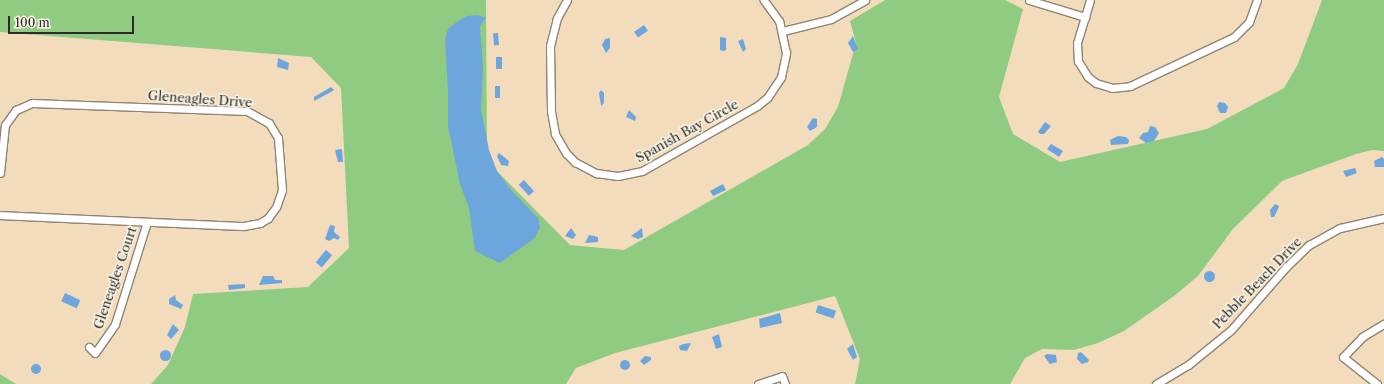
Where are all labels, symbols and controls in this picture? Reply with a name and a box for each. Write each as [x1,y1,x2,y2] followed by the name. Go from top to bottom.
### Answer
[10,8,136,34] scale bar
[15,15,50,30] text: 100 m
[147,88,253,110] street label: Gleneagles Drive
[633,96,741,166] street label: Spanish Bay Circle
[90,225,140,331] street label: Gleneagles Court
[1209,234,1305,332] street label: Pebble Beach Drive

